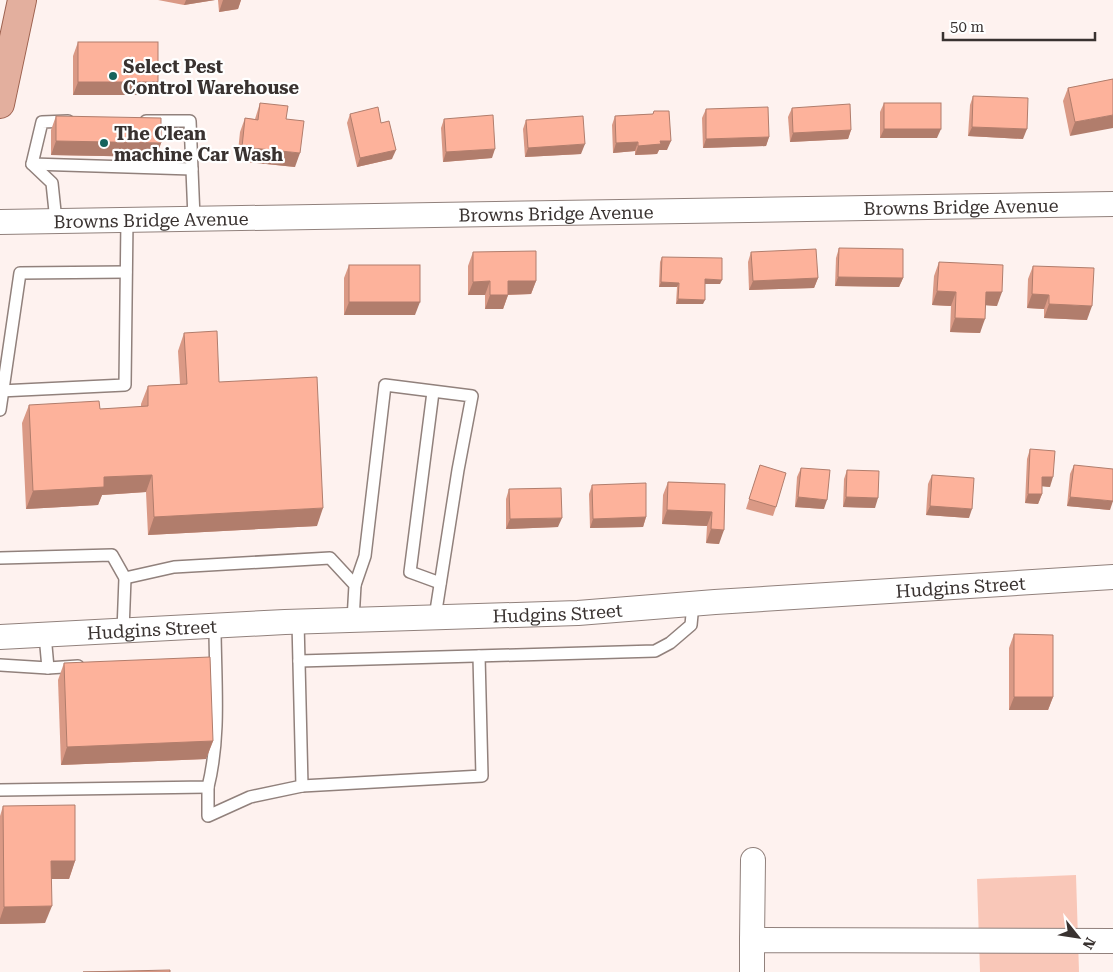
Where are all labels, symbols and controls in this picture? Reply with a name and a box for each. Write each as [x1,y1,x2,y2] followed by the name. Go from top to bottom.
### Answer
[943,10,1096,42] scale bar
[950,18,985,36] text: 50 m
[123,56,300,98] place label: Select Pest Control Warehouse
[107,70,119,82] marker: Select Pest Control Warehouse
[114,123,283,165] place label: The Clean machine Car Wash
[98,137,110,149] marker: The Clean machine Car Wash
[863,194,1059,219] street label: Browns Bridge Avenue
[458,201,654,225] street label: Browns Bridge Avenue
[53,207,249,232] street label: Browns Bridge Avenue
[895,572,1026,601] street label: Hudgins Street
[492,599,623,626] street label: Hudgins Street
[86,615,218,643] street label: Hudgins Street
[1053,912,1103,962] north arrow
[1080,935,1099,952] text: N

